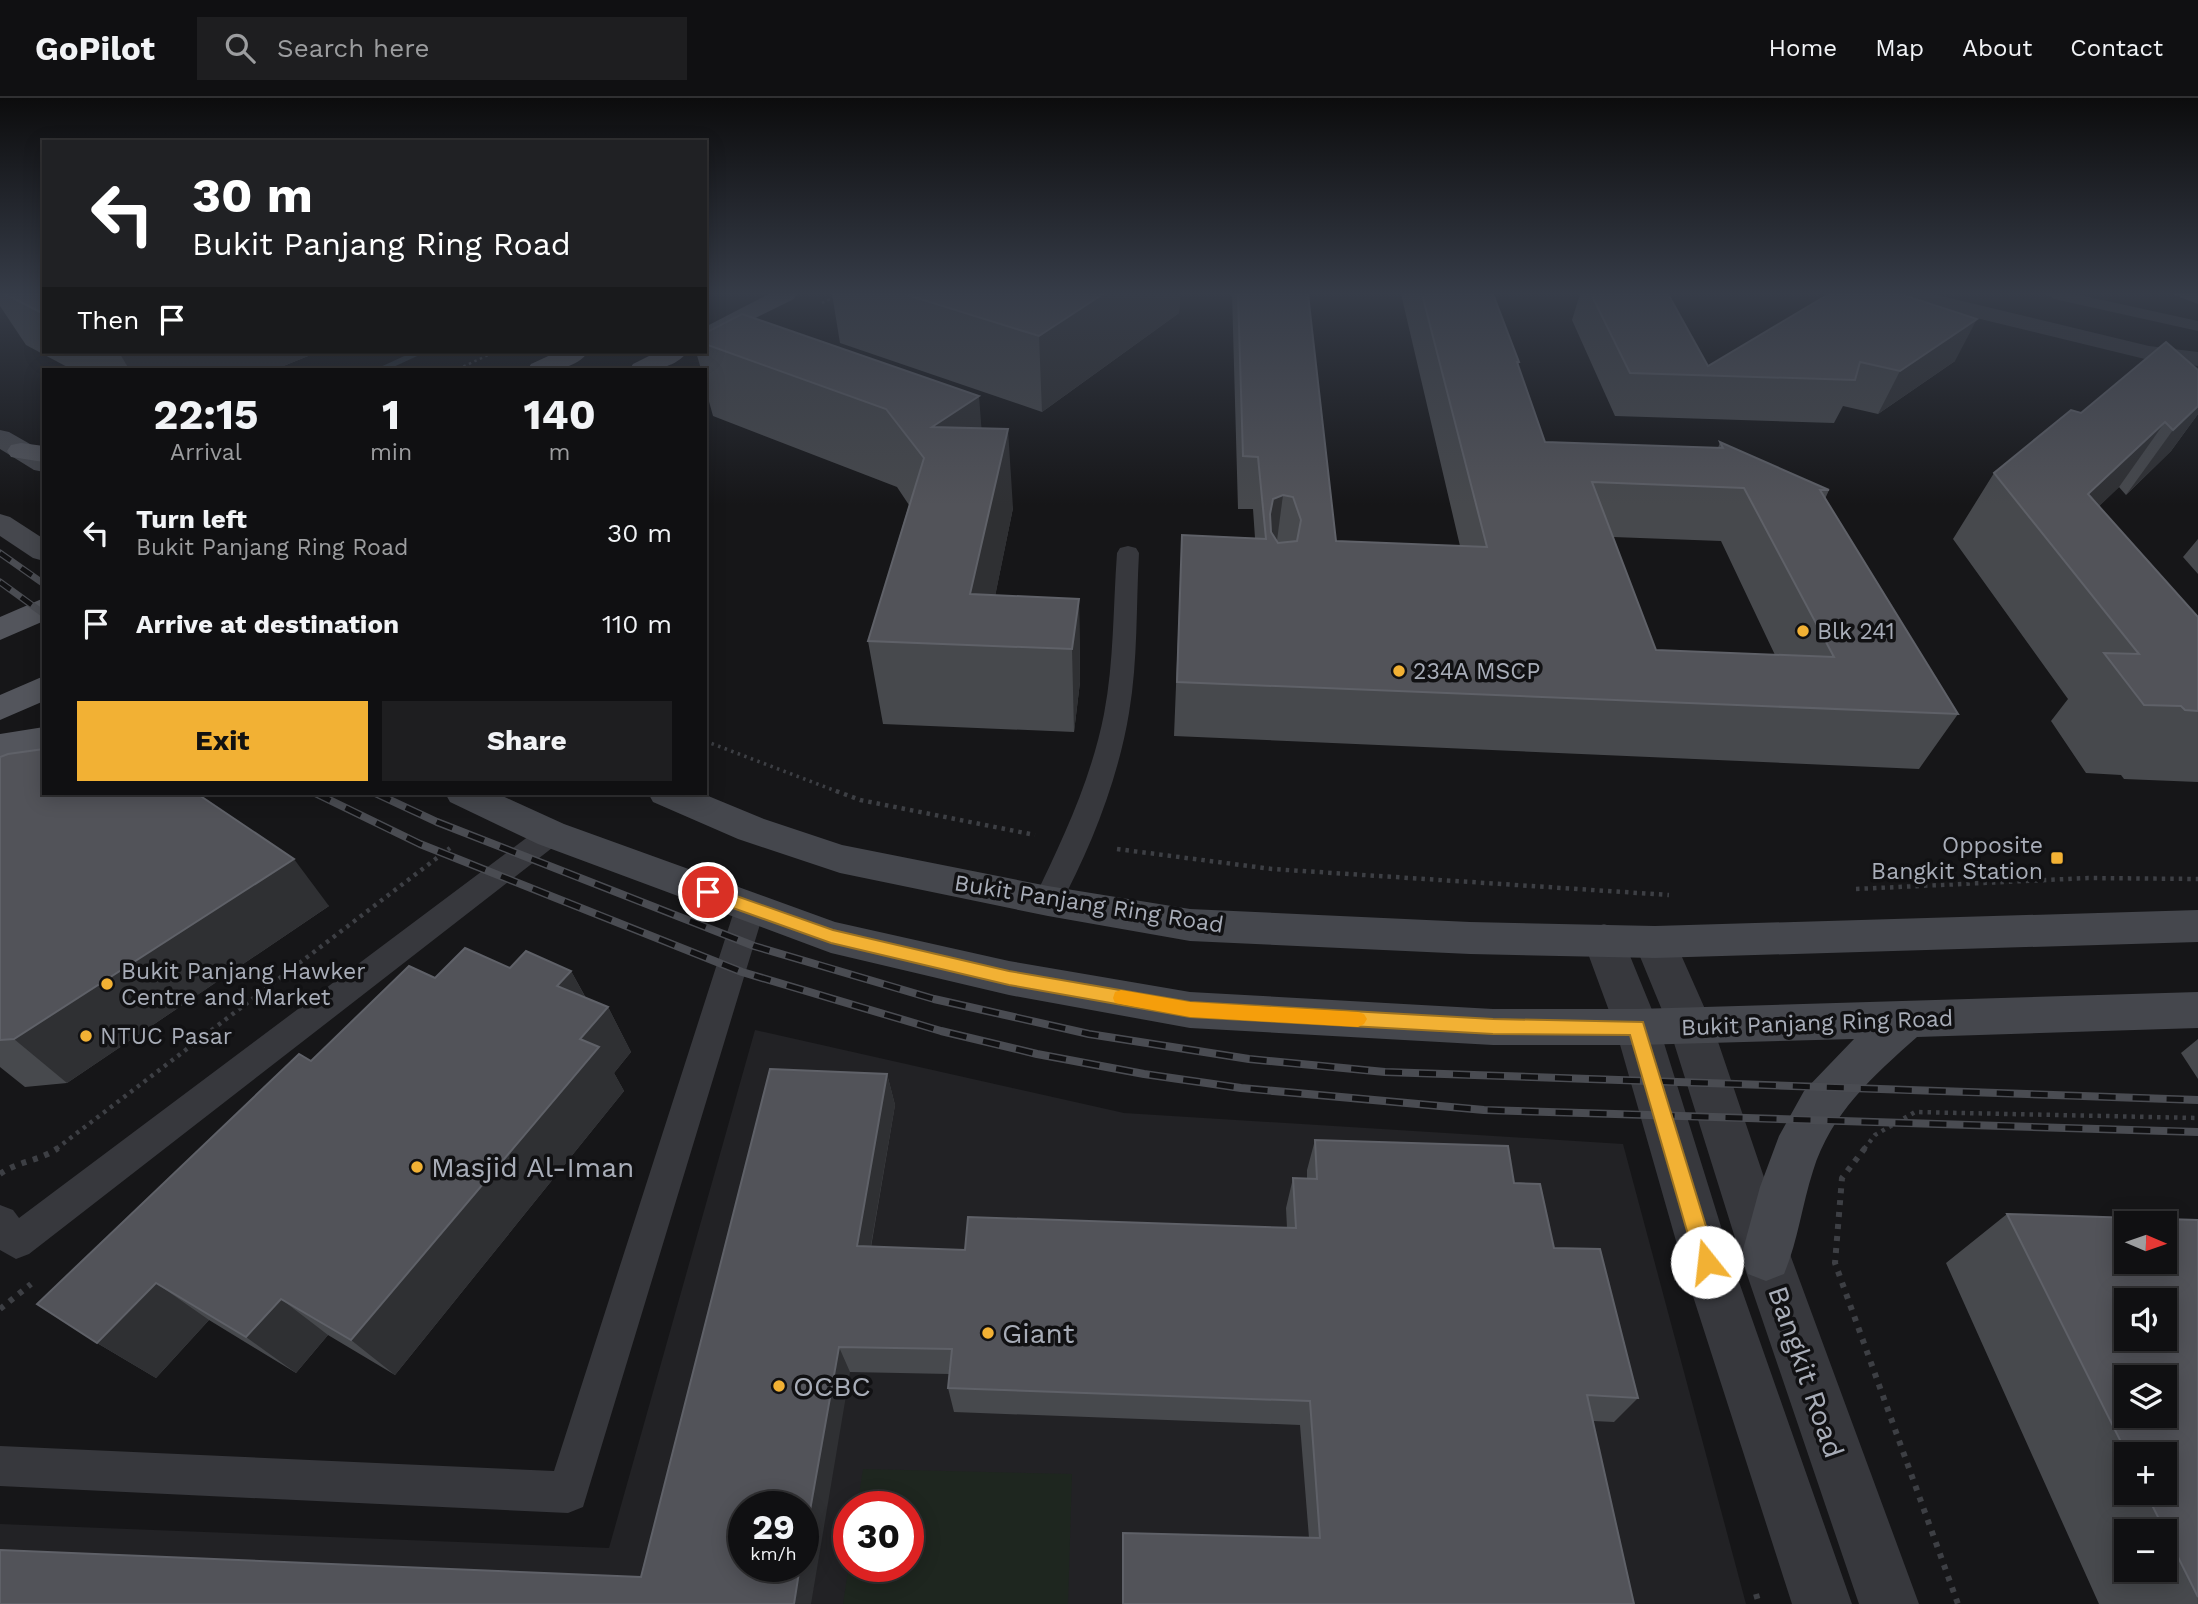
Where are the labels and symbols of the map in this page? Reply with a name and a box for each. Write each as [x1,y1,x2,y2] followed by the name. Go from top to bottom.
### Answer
[1817,618,1895,645] place label: Blk 241
[1795,623,1811,639] marker: Blk 241
[1413,658,1540,685] place label: 234A MSCP
[1391,663,1407,679] marker: 234A MSCP
[1871,832,2043,885] place label: Opposite Bangkit Station
[2049,850,2065,866] marker: Opposite Bangkit Station
[678,862,738,922] pin
[952,869,1226,939] street label: Bukit Panjang Ring Road
[121,958,366,1011] place label: Bukit Panjang Hawker Centre and Market
[99,976,115,992] marker: Bukit Panjang Hawker Centre and Market
[1680,1005,1954,1041] street label: Bukit Panjang Ring Road
[100,1023,232,1050] place label: NTUC Pasar
[78,1028,94,1044] marker: NTUC Pasar
[431,1151,634,1184] place label: Masjid Al-Iman
[409,1159,425,1175] marker: Masjid Al-Iman
[2114,1211,2177,1274] north arrow
[1670,1225,1744,1299] position arrow
[1761,1282,1851,1462] street label: Bangkit Road
[1002,1317,1075,1350] place label: Giant
[980,1325,996,1341] marker: Giant
[793,1370,871,1403] place label: OCBC
[771,1378,787,1394] marker: OCBC
[833,1491,924,1582] speed limit sign: 30

